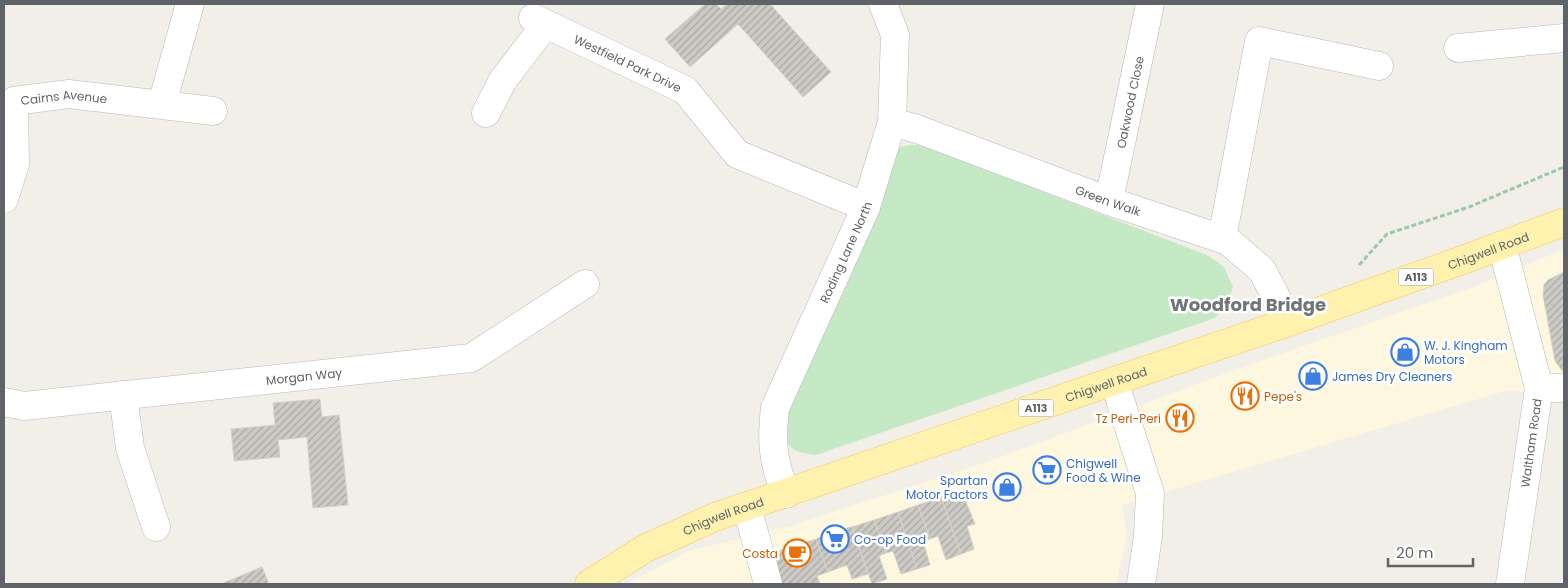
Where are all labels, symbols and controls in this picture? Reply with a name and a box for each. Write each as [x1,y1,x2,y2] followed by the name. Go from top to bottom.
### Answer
[571,30,685,96] street label: Westfield Park Drive
[1112,54,1147,150] street label: Oakwood Close
[20,85,108,109] street label: Cairns Avenue
[1073,181,1144,220] street label: Green Walk
[815,200,876,305] street label: Roding Lane North
[1445,227,1531,273] street label: Chigwell Road
[1398,268,1434,286] road number: A113
[1170,292,1326,317] district label: Woodford Bridge
[1390,337,1420,367] shop icon: W. J. Kingham Motors
[1424,337,1508,368] place label: W. J. Kingham Motors
[1298,361,1328,391] shop icon: James Dry Cleaners
[1063,362,1149,406] street label: Chigwell Road
[265,363,343,388] street label: Morgan Way
[1332,368,1452,385] place label: James Dry Cleaners
[1230,381,1260,411] restaurant icon: Pepe's
[1264,388,1302,405] place label: Pepe's
[1516,397,1546,489] street label: Waltham Road
[1018,399,1054,416] road number: A113
[1165,403,1195,433] restaurant icon: Tz Peri-Peri
[1096,410,1161,427] place label: Tz Peri-Peri
[1032,455,1062,485] supermarket icon: Chigwell Food & Wine
[1066,455,1141,486] place label: Chigwell Food & Wine
[906,472,988,503] place label: Spartan Motor Factors
[992,472,1022,502] shop icon: Spartan Motor Factors
[680,493,766,539] street label: Chigwell Road
[820,524,850,554] supermarket icon: Co-op Food
[854,531,926,548] place label: Co-op Food
[1388,536,1473,568] scale bar
[782,538,812,568] cafe icon: Costa
[1396,542,1434,563] text: 20 m
[742,545,778,562] place label: Costa

